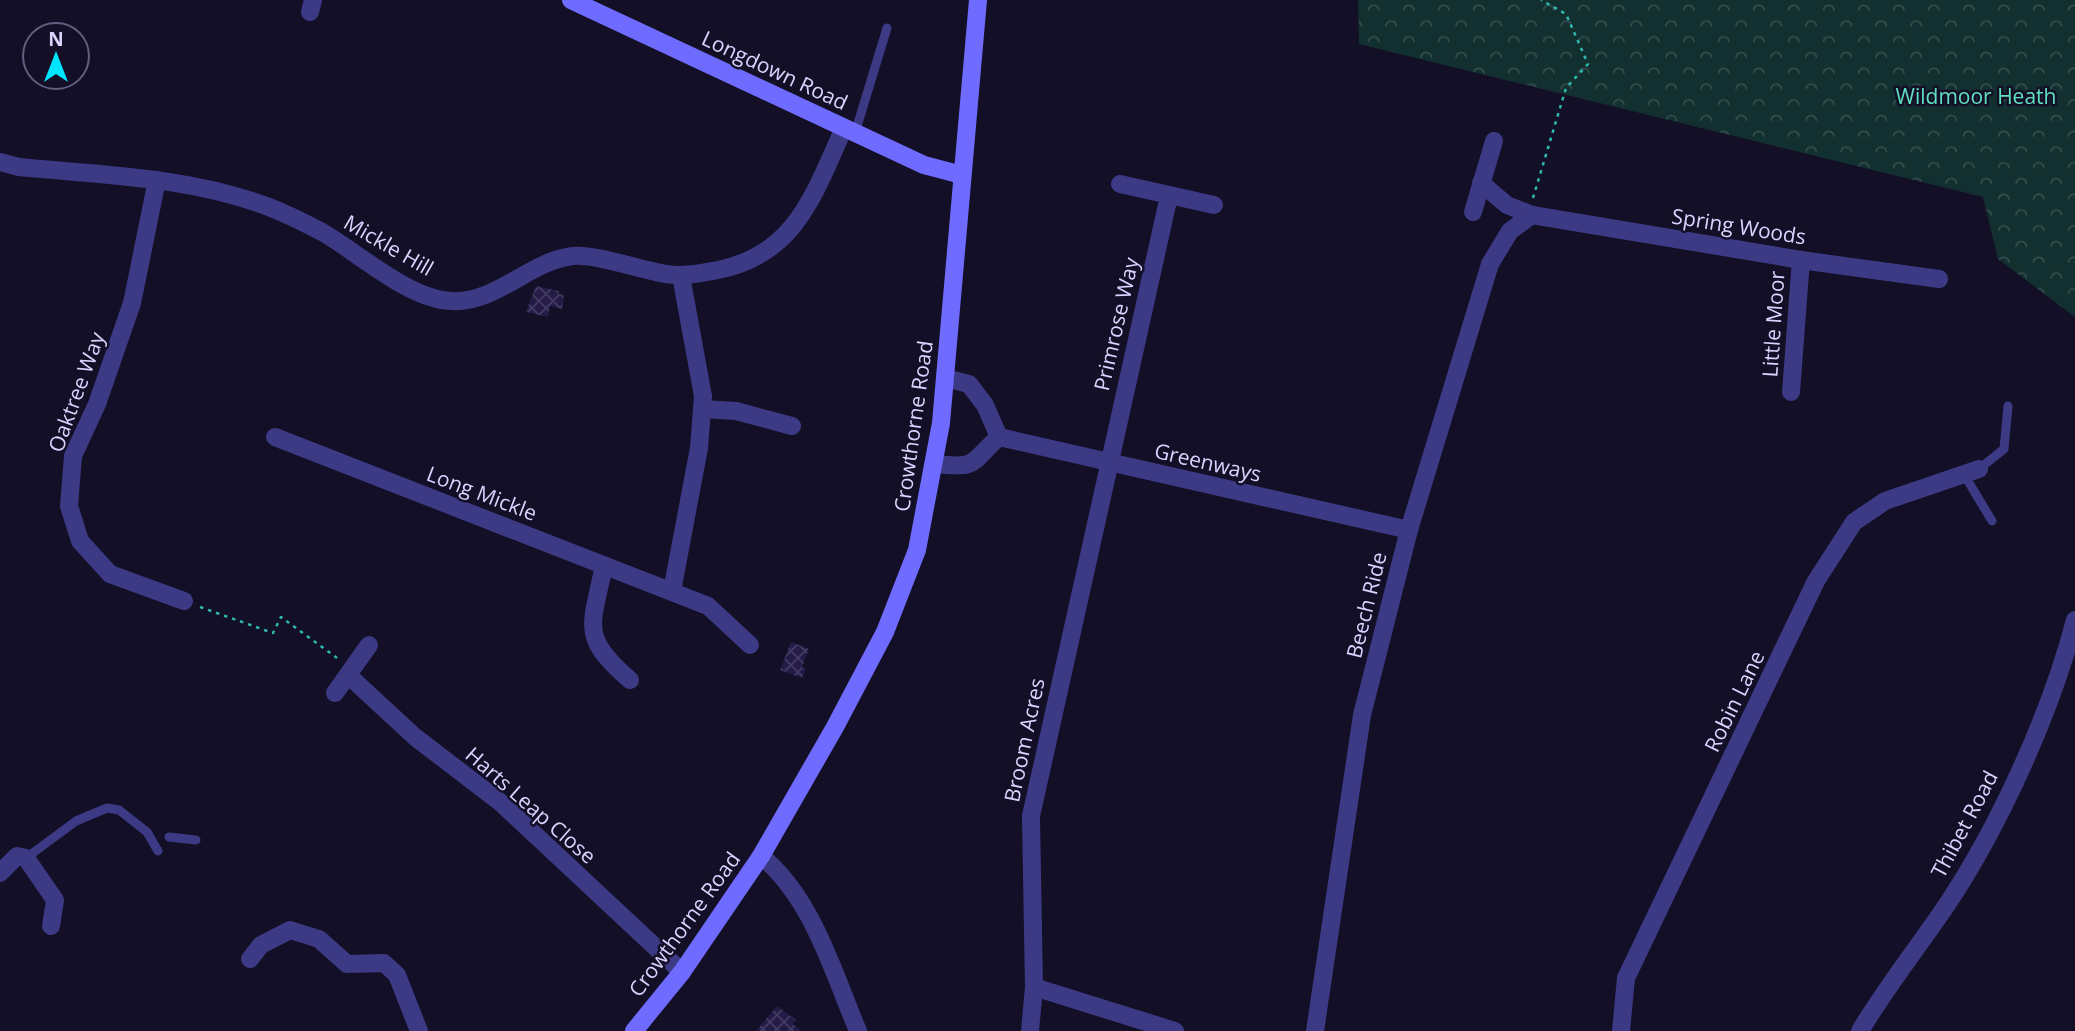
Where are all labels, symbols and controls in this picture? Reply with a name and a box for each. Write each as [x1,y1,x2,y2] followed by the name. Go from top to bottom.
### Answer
[21,21,91,91] north arrow
[697,24,853,116] street label: Longdown Road
[48,26,64,52] text: N
[1896,82,2056,110] park label: Wildmoor Heath
[1670,202,1808,250] street label: Spring Woods
[339,208,439,282] street label: Mickle Hill
[1087,254,1145,393] street label: Primrose Way
[1755,269,1791,378] street label: Little Moor
[41,328,111,456] street label: Oaktree Way
[887,339,939,513] street label: Crowthorne Road
[1152,436,1264,488] street label: Greenways
[423,459,541,527] street label: Long Mickle
[1339,549,1393,661] street label: Beech Ride
[1697,646,1771,756] street label: Robin Lane
[997,675,1051,805] street label: Broom Acres
[460,741,602,869] street label: Harts Leap Close
[1924,766,2004,882] street label: Thibet Road
[622,846,746,1002] street label: Crowthorne Road

